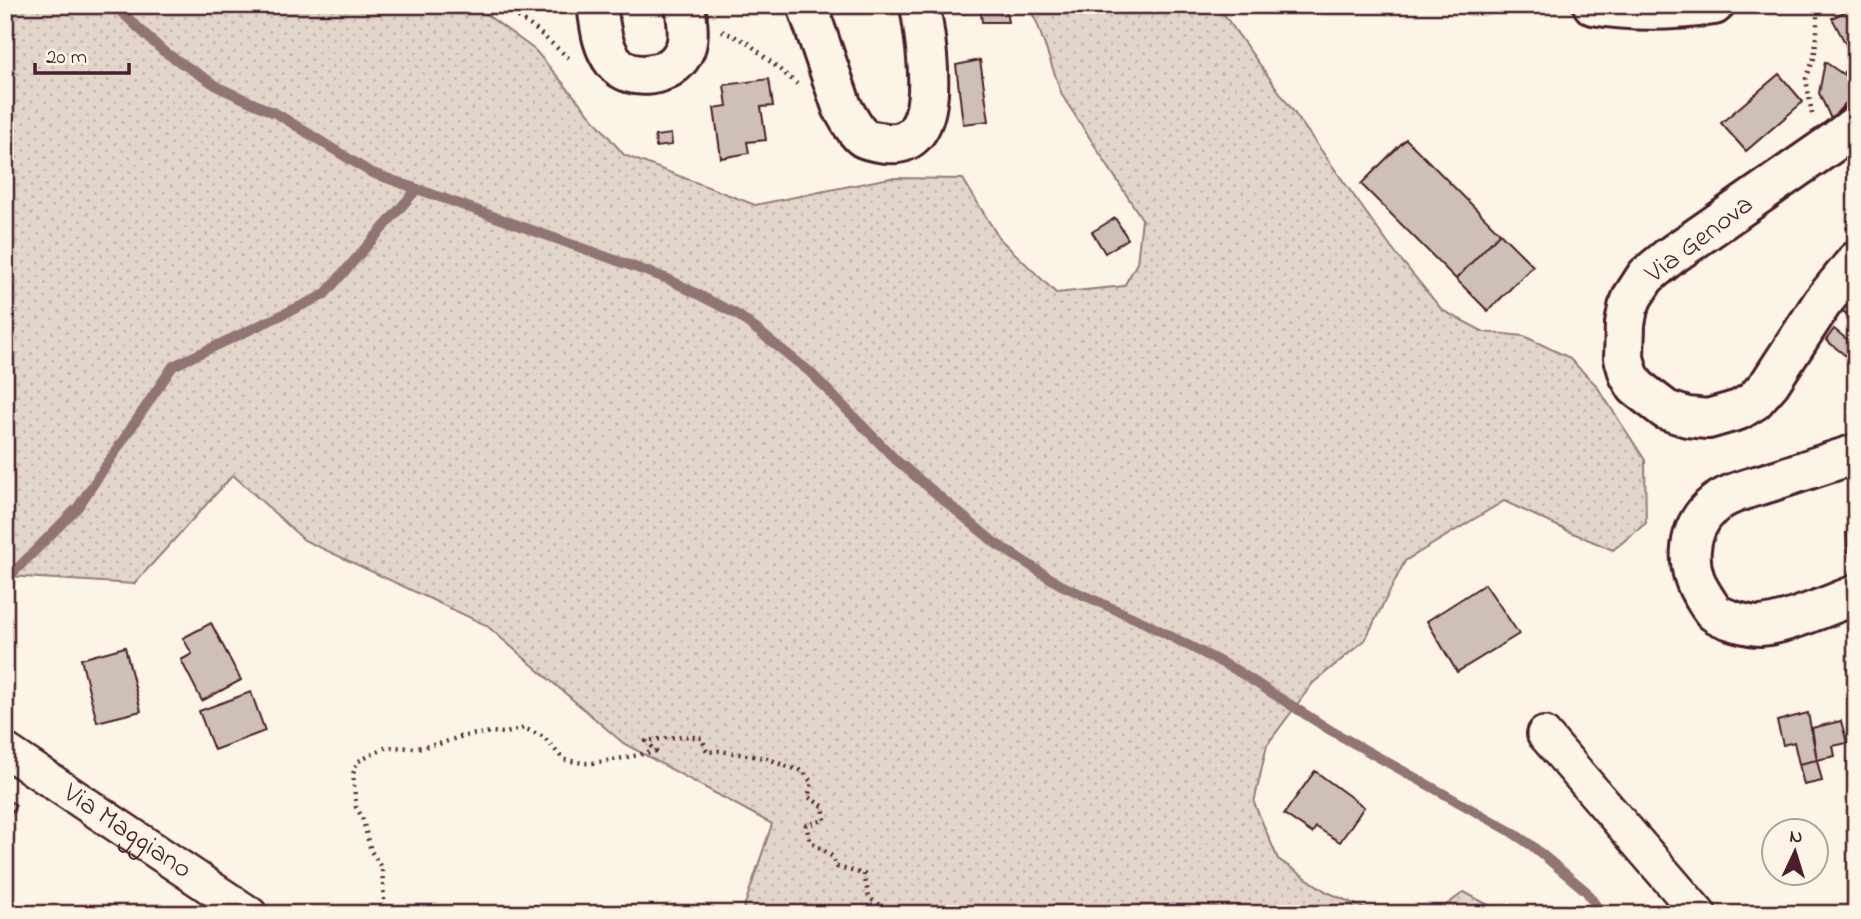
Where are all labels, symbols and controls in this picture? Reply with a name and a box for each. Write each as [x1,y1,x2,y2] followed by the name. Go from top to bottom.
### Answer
[35,32,130,76] scale bar
[46,43,87,73] text: 20 m
[1637,186,1763,295] street label: Via Genova
[54,773,200,890] street label: Via Maggiano
[1759,818,1829,888] north arrow
[1789,824,1804,851] text: N

